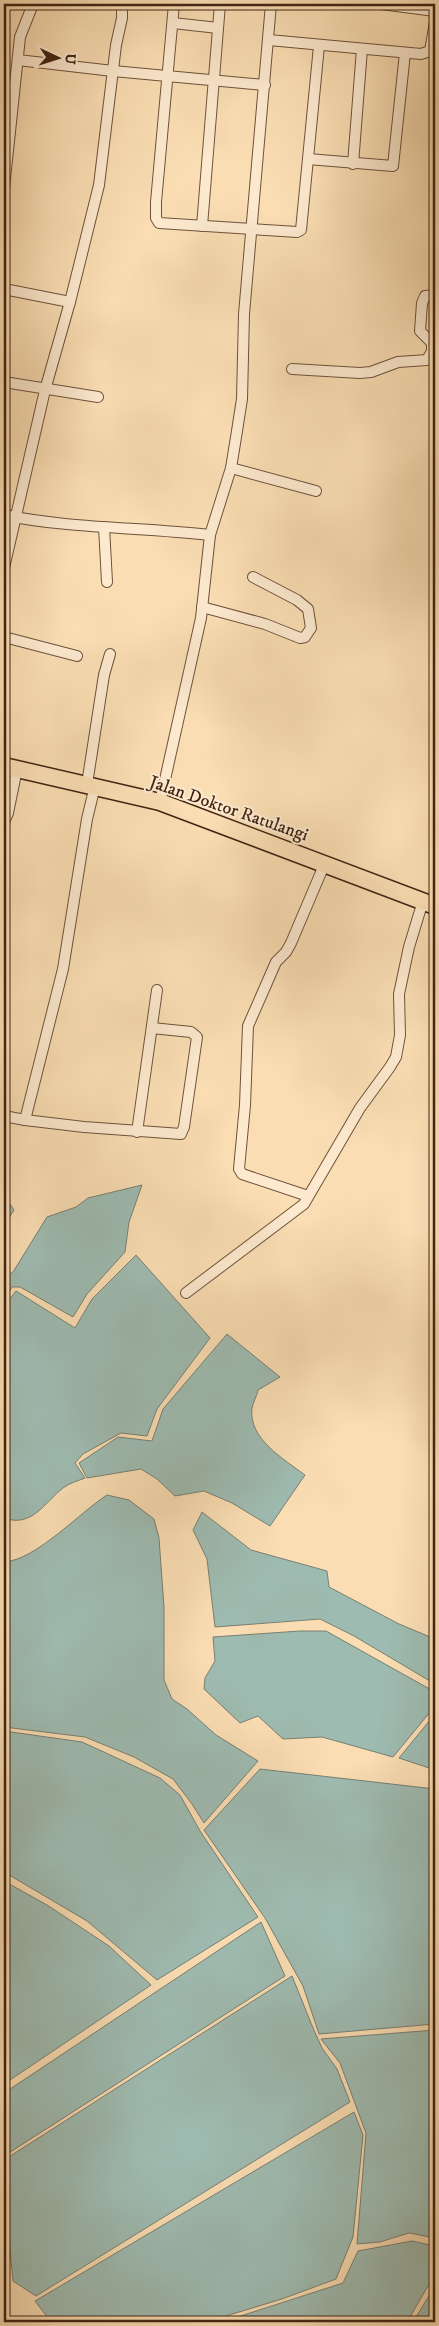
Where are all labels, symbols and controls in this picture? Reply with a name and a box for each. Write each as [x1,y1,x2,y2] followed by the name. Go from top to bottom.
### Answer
[32,32,82,82] north arrow
[61,53,79,65] text: U
[144,771,311,846] street label: Jalan Doktor Ratulangi

